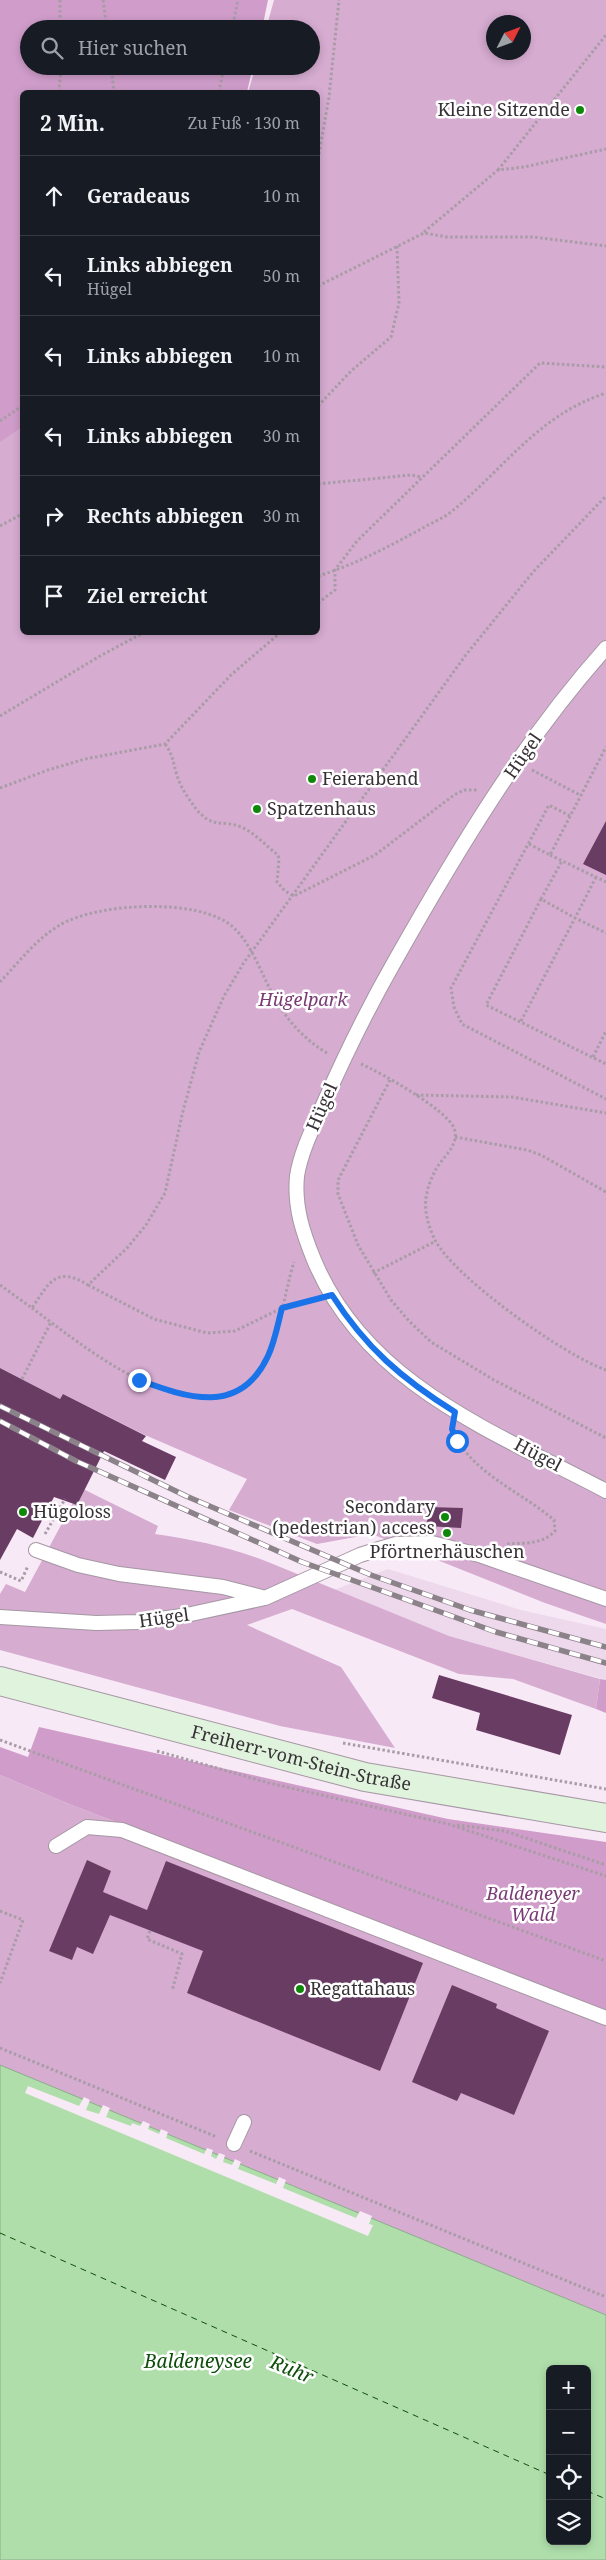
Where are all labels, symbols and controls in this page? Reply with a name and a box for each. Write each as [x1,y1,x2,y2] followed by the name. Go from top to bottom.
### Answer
[486,15,531,60] north arrow
[20,20,320,75] search box
[38,34,66,62] icon: search
[78,35,188,61] text: Hier suchen
[438,97,570,121] place label: Kleine Sitzende
[574,104,586,116] marker: Kleine Sitzende
[40,109,105,137] text: 2 Min.
[188,112,300,134] text: Zu Fuß · 130 m
[40,182,68,210] icon: ahead
[87,183,190,209] text: Geradeaus
[263,185,300,207] text: 10 m
[87,252,233,278] text: Links abbiegen
[40,262,68,290] icon: left
[263,265,300,287] text: 50 m
[87,278,132,300] text: Hügel
[40,342,68,370] icon: left
[87,343,233,369] text: Links abbiegen
[263,345,300,367] text: 10 m
[40,422,68,450] icon: left
[87,423,233,449] text: Links abbiegen
[263,425,300,447] text: 30 m
[40,502,68,530] icon: right
[87,503,244,529] text: Rechts abbiegen
[263,505,300,527] text: 30 m
[40,582,68,610] icon: arrive
[87,583,208,609] text: Ziel erreicht
[498,727,547,783] street label: Hügel
[322,766,419,790] place label: Feierabend
[306,773,318,785] marker: Feierabend
[267,796,376,820] place label: Spatzenhaus
[251,803,263,815] marker: Spatzenhaus
[258,987,348,1011] park label: Hügelpark
[300,1078,343,1135] street label: Hügel
[128,1369,151,1392] route end
[446,1430,469,1453] route start
[510,1432,567,1477] street label: Hügel
[272,1494,436,1539] place label: Secondary (pedestrian) access
[33,1499,111,1523] place label: Hügoloss
[17,1506,29,1518] marker: Hügoloss
[439,1511,451,1523] marker: Secondary (pedestrian) access
[441,1527,453,1539] marker: Pförtnerhäuschen
[369,1539,525,1563] place label: Pförtnerhäuschen
[137,1602,191,1632] street label: Hügel
[189,1719,413,1796] street label: Freiherr-vom-Stein-Straße
[485,1881,580,1926] park label: Baldeneyer Wald
[310,1976,415,2000] place label: Regattahaus
[294,1983,306,1995] marker: Regattahaus
[143,2348,252,2374] water label: Baldeneysee
[266,2348,317,2389] water label: Ruhr
[546,2365,591,2545] map controls
[546,2365,591,2410] button: +
[546,2410,591,2455] button: −
[546,2455,591,2500] button: locate
[546,2500,591,2545] button: layers

